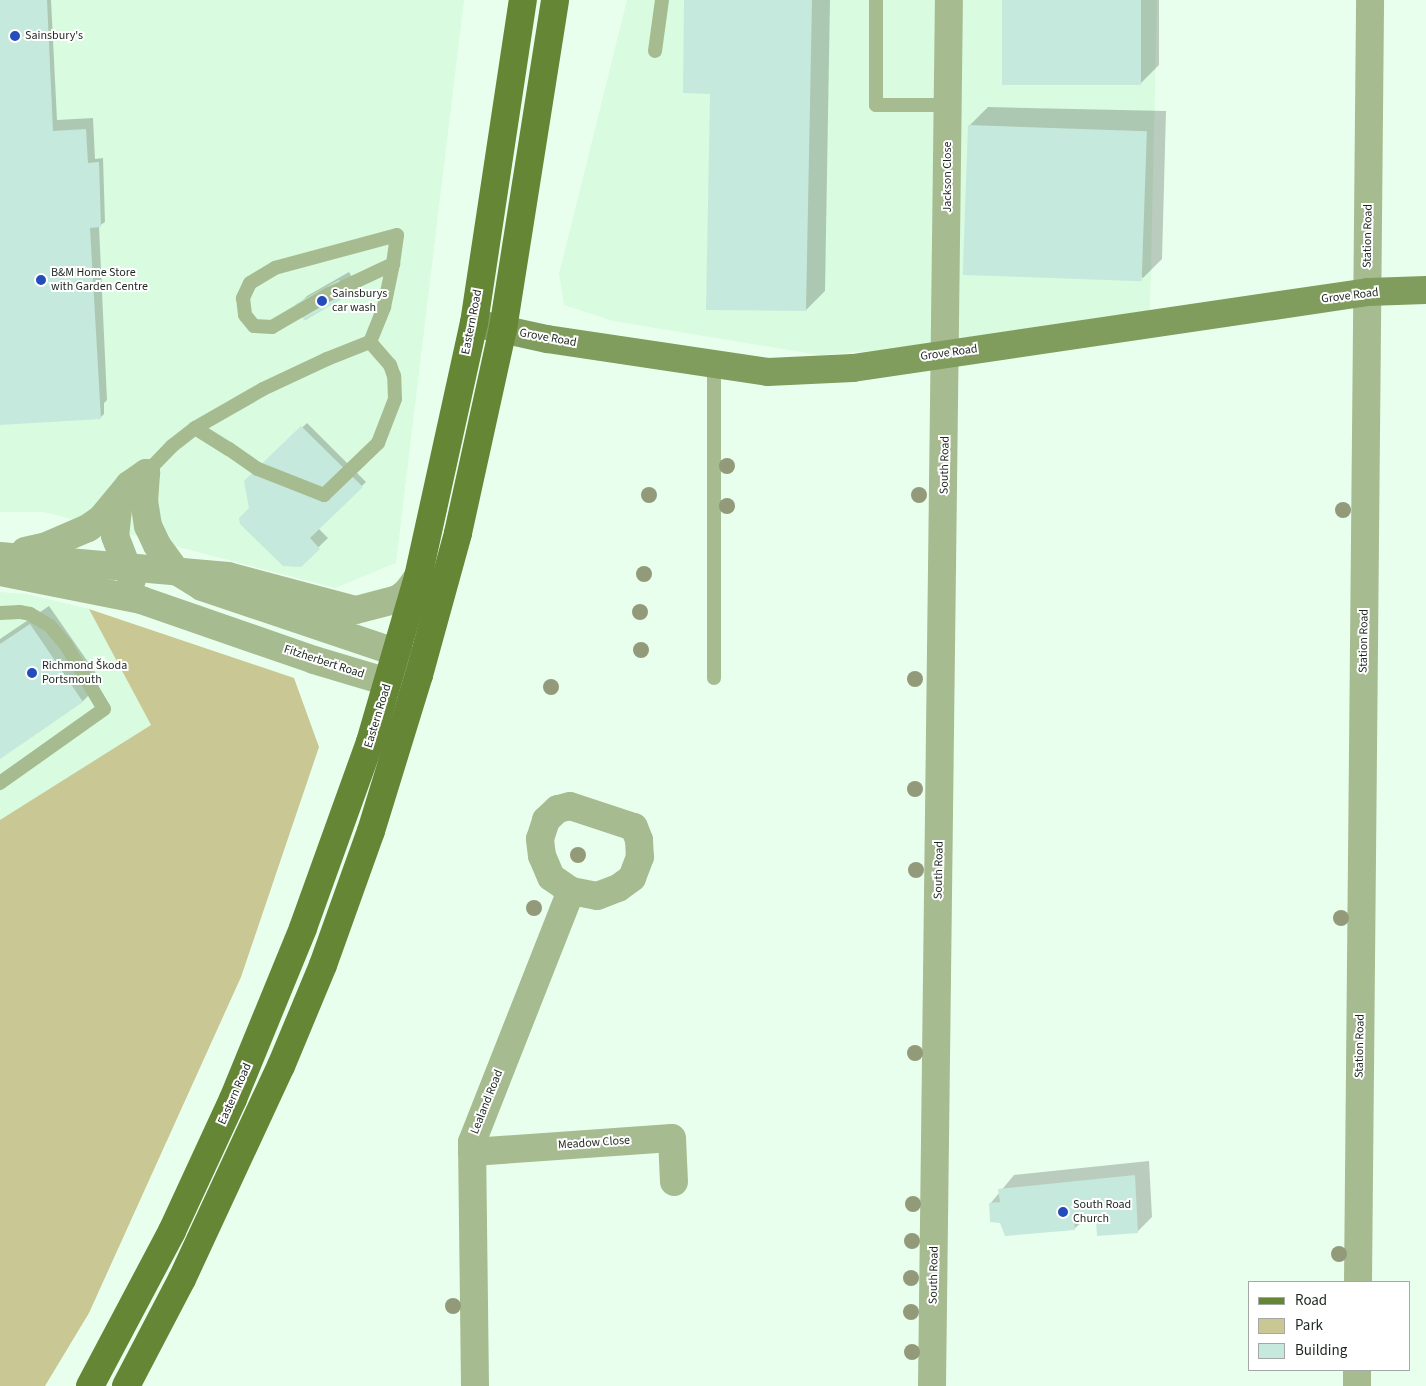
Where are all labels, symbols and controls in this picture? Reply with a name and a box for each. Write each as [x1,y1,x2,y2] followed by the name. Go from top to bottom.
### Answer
[25,29,83,43] place label: Sainsbury's
[9,30,21,42] marker: Sainsbury's
[941,141,955,213] street label: Jackson Close
[1360,204,1376,268] street label: Station Road
[51,266,148,294] place label: B&M Home Store with Garden Centre
[35,274,47,286] marker: B&M Home Store with Garden Centre
[1321,285,1379,307] street label: Grove Road
[332,287,387,315] place label: Sainsburys car wash
[459,288,485,356] street label: Eastern Road
[316,295,328,307] marker: Sainsburys car wash
[518,326,578,350] street label: Grove Road
[919,342,979,364] street label: Grove Road
[937,436,953,494] street label: South Road
[1356,609,1372,673] street label: Station Road
[282,642,366,682] street label: Fitzherbert Road
[42,659,127,687] place label: Richmond Škoda Portsmouth
[26,667,38,679] marker: Richmond Škoda Portsmouth
[361,682,395,750] street label: Eastern Road
[931,841,947,899] street label: South Road
[1352,1014,1368,1078] street label: Station Road
[215,1061,255,1127] street label: Eastern Road
[468,1068,506,1136] street label: Lealand Road
[558,1133,630,1153] street label: Meadow Close
[1073,1198,1131,1226] place label: South Road Church
[1057,1206,1069,1218] marker: South Road Church
[926,1246,942,1304] street label: South Road
[1248,1281,1411,1371] legend
[1295,1290,1327,1311] text: Road
[1295,1315,1323,1336] text: Park
[1295,1340,1347,1361] text: Building

